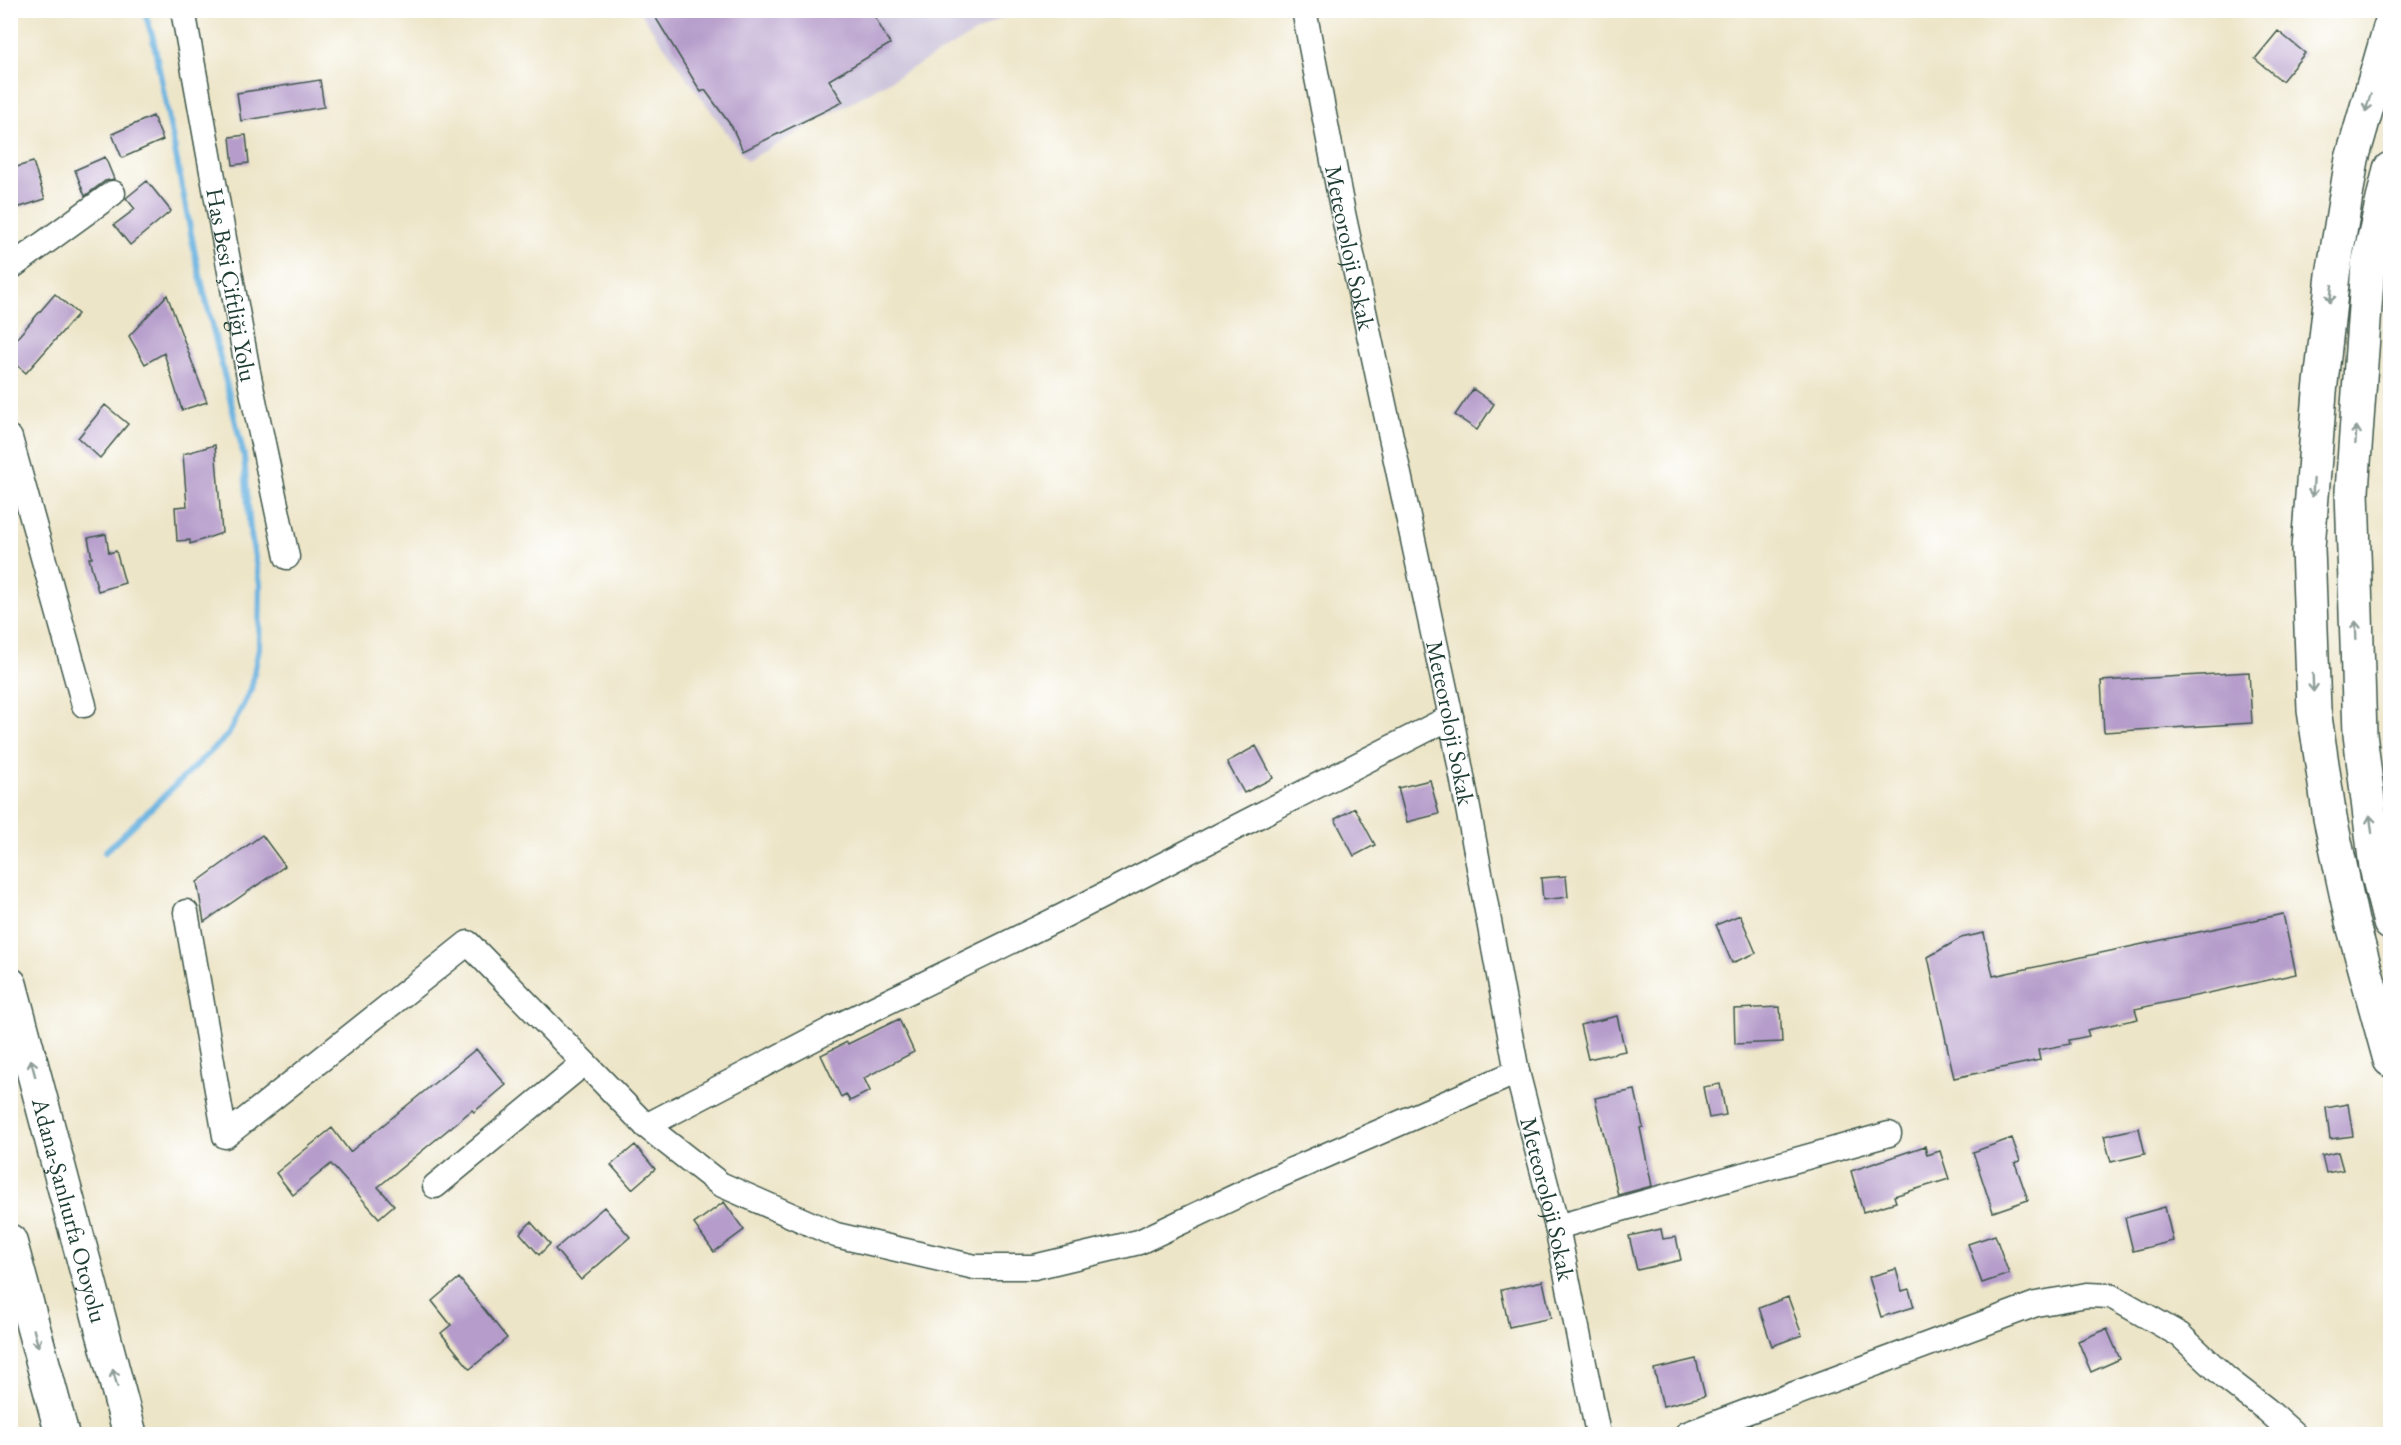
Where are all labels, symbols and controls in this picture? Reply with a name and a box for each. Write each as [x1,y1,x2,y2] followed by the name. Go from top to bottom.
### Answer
[2362,93,2373,112] one-way arrow
[1319,163,1383,333] street label: Meteoroloji Sokak
[200,185,265,385] street label: Has Besi Çiftliği Yolu
[2325,284,2336,304] one-way arrow
[2350,426,2361,446] one-way arrow
[2307,478,2318,498] one-way arrow
[2351,621,2362,641] one-way arrow
[1420,638,1483,809] street label: Meteoroloji Sokak
[2308,673,2319,693] one-way arrow
[2365,815,2376,835] one-way arrow
[26,1059,38,1078] one-way arrow
[25,1093,115,1326] street label: Adana-Şanlıurfa Otoyolu
[1514,1114,1583,1284] street label: Meteoroloji Sokak
[31,1329,43,1348] one-way arrow
[109,1369,120,1388] one-way arrow

